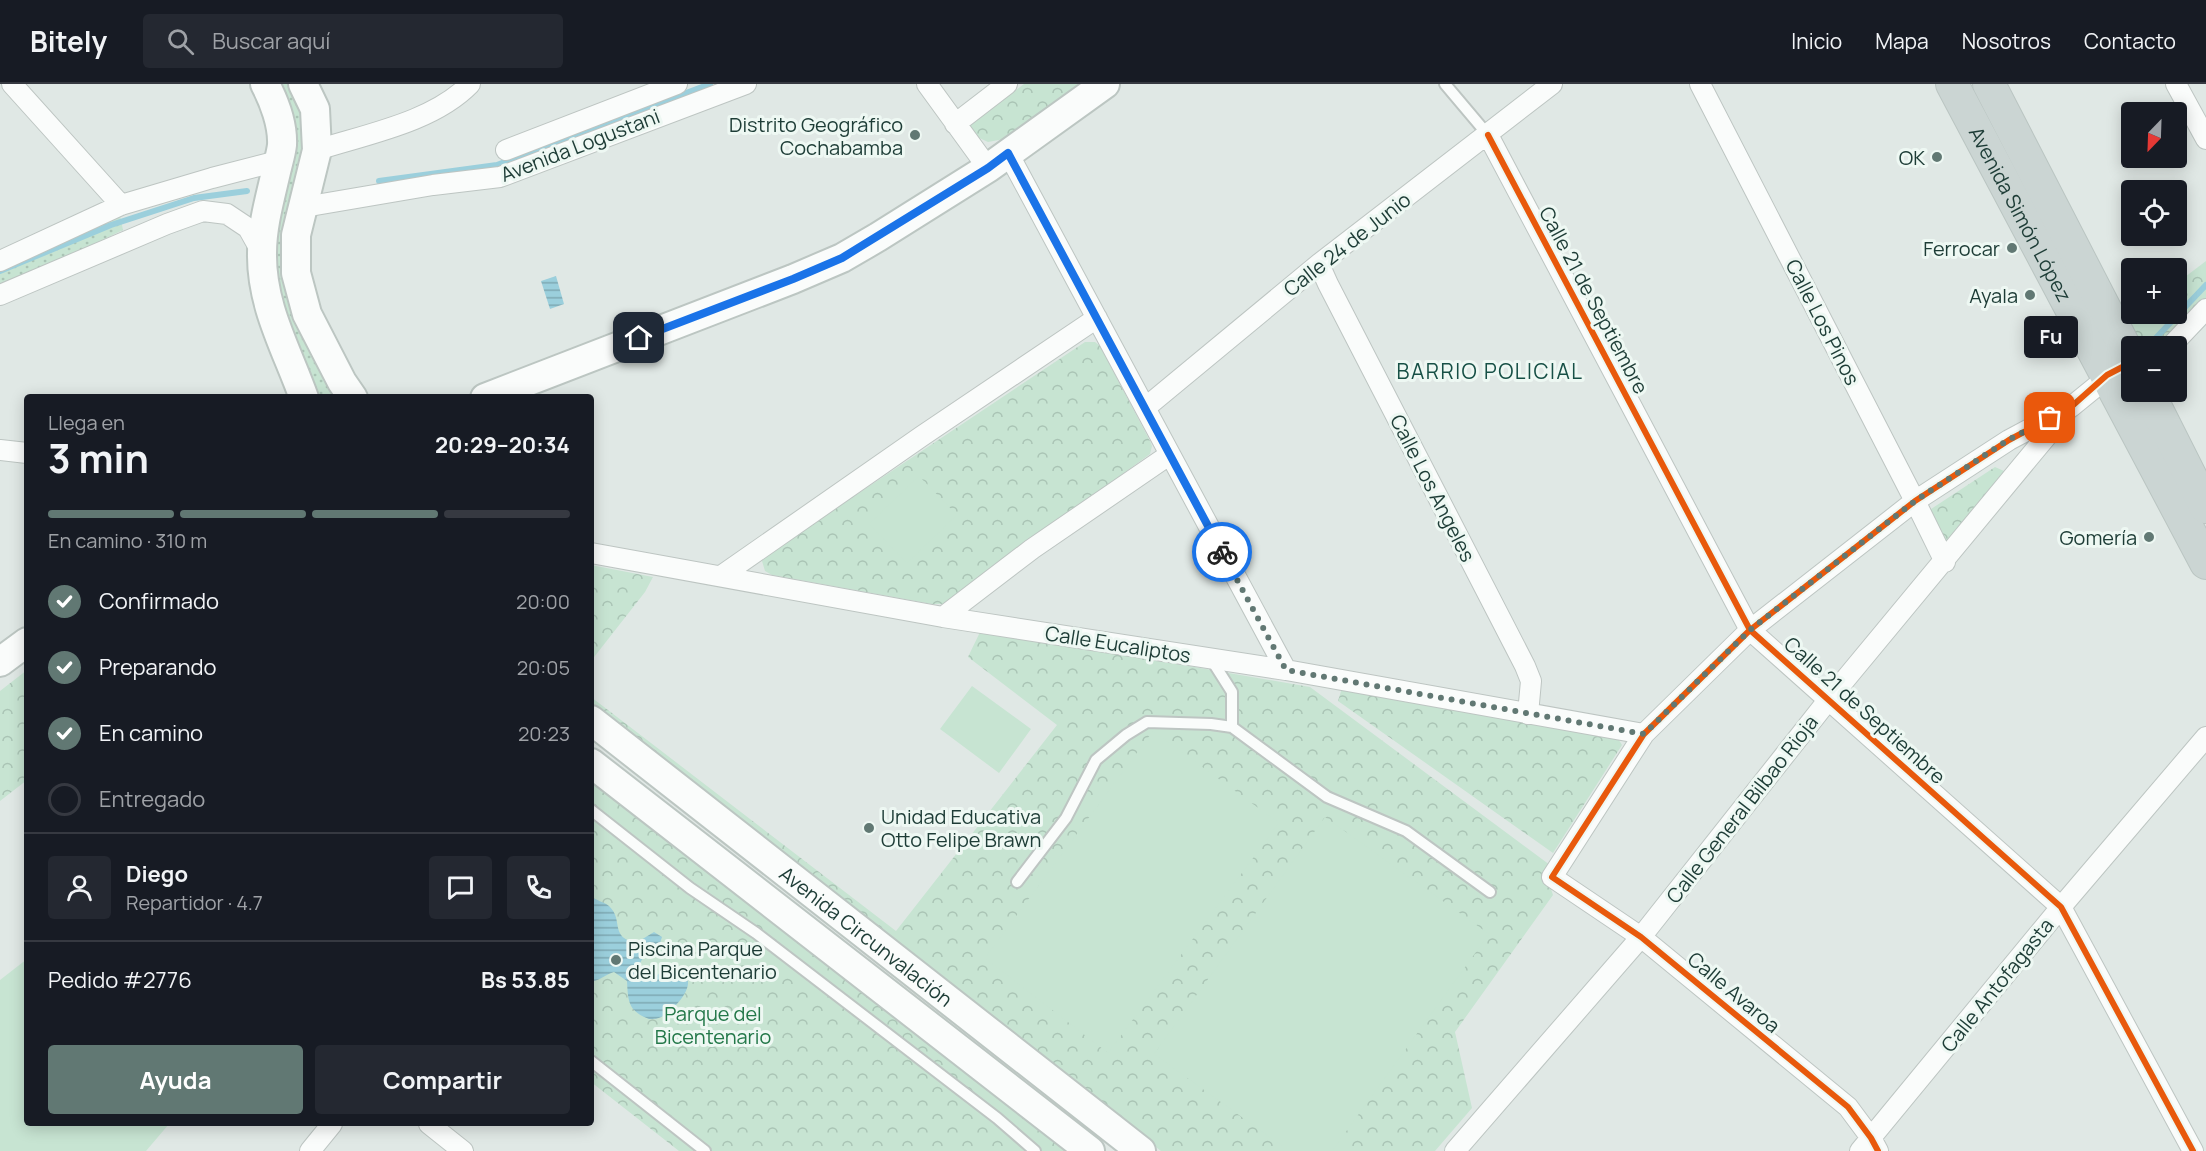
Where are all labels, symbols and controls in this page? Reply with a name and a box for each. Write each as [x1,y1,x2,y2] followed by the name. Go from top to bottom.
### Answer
[143,14,563,68] search box
[30,22,107,60] text: Bitely
[164,25,197,58] icon: search
[212,26,331,56] text: Buscar aquí
[1791,27,1842,55] text: Inicio
[1875,27,1929,55] text: Mapa
[1962,27,2051,55] text: Nosotros
[2084,27,2176,55] text: Contacto
[497,102,663,188] street label: Avenida Logustani
[2121,102,2187,168] north arrow
[2121,102,2187,402] map controls
[729,111,903,161] place label: Distrito Geográfico Cochabamba
[1963,122,2078,306] street label: Avenida Simón López
[908,128,922,142] marker: Distrito Geográfico Cochabamba
[1899,144,1925,171] place label: OK
[1930,150,1944,164] marker: OK
[2121,180,2187,246] button: locate
[1278,186,1416,302] street label: Calle 24 de Junio
[1533,202,1655,398] street label: Calle 21 de Septiembre
[1923,235,2000,262] place label: Ferrocar
[2005,241,2019,255] marker: Ferrocar
[1780,255,1866,389] street label: Calle Los Pinos
[2121,258,2187,324] button: +
[1969,282,2018,309] place label: Ayala
[2023,288,2037,302] marker: Ayala
[613,312,664,363] pin
[2023,316,2077,358] callout: Fu
[622,321,655,354] icon: home
[2040,323,2062,350] text: Fu
[2121,336,2187,402] button: −
[1397,357,1583,385] district label: BARRIO POLICIAL
[2024,392,2075,443] pin
[2033,401,2066,434] icon: bag
[48,409,125,436] text: Llega en
[1384,410,1482,566] street label: Calle Los Angeles
[435,430,570,460] text: 20:29–20:34
[48,431,149,485] text: 3 min
[1192,522,1252,582] courier
[2059,524,2137,551] place label: Gomería
[48,527,207,554] text: En camino · 310 m
[2142,530,2156,544] marker: Gomería
[1206,536,1239,569] icon: bike
[48,585,81,618] icon: check
[99,586,219,616] text: Confirmado
[516,588,570,615] text: 20:00
[1043,619,1193,669] street label: Calle Eucaliptos
[1779,630,1951,790] street label: Calle 21 de Septiembre
[48,651,81,684] icon: check
[99,652,217,682] text: Preparando
[517,654,570,681] text: 20:05
[1660,709,1824,909] street label: Calle General Bilbao Rioja
[48,717,81,750] icon: check
[99,718,203,748] text: En camino
[518,720,570,747] text: 20:23
[99,784,205,814] text: Entregado
[881,803,1041,853] place label: Unidad Educativa Otto Felipe Brawn
[862,821,876,835] marker: Unidad Educativa Otto Felipe Brawn
[48,856,111,919] button: person
[429,856,492,919] button: chat
[507,856,570,919] button: phone
[126,859,188,889] text: Diego
[774,860,959,1012] street label: Avenida Circunvalación
[126,889,263,916] text: Repartidor · 4.7
[1935,912,2059,1058] street label: Calle Antofagasta
[628,935,777,985] place label: Piscina Parque del Bicentenario
[1682,945,1786,1039] street label: Calle Avaroa
[609,953,623,967] marker: Piscina Parque del Bicentenario
[48,965,192,995] text: Pedido #2776
[481,965,570,995] text: Bs 53.85
[655,1000,772,1050] park label: Parque del Bicentenario
[48,1045,303,1114] button: Ayuda
[315,1045,570,1114] button: Compartir

